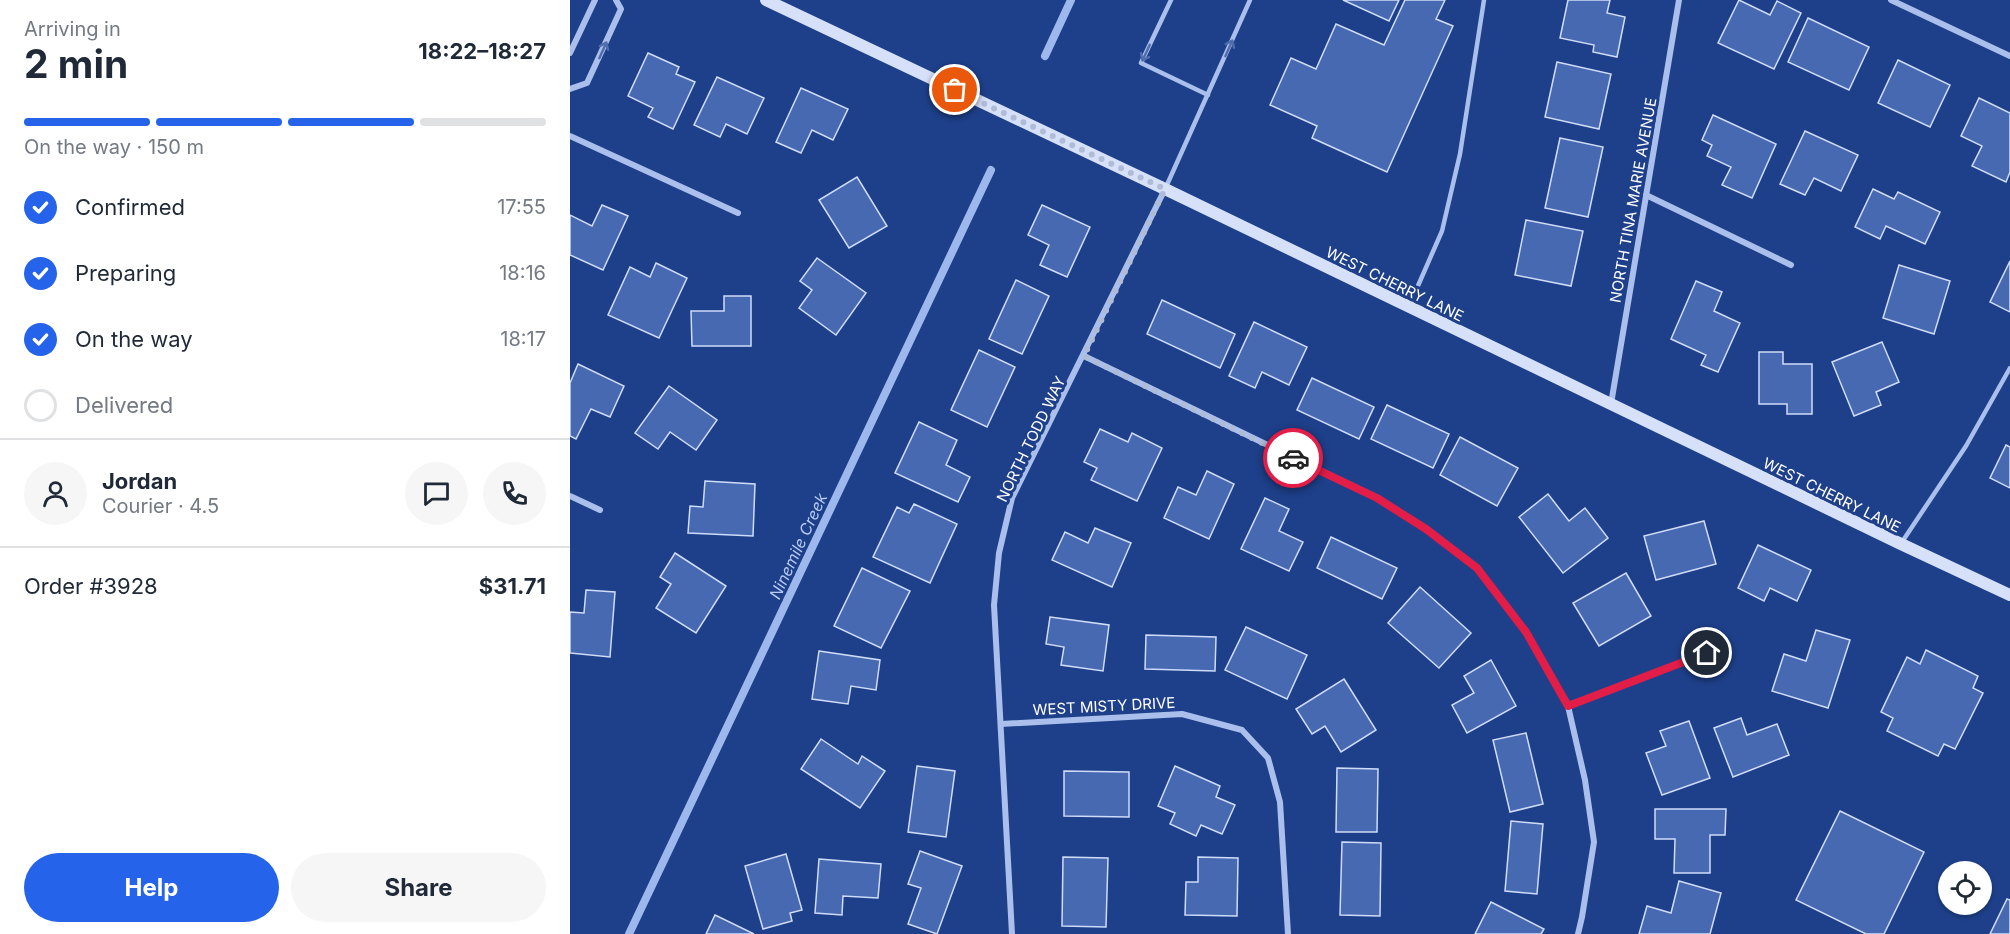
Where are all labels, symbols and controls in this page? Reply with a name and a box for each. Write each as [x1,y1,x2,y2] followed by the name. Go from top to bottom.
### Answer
[24,17,121,41] text: Arriving in
[418,38,546,64] text: 18:22–18:27
[1225,39,1236,57] one-way arrow
[24,40,128,87] text: 2 min
[597,41,609,59] one-way arrow
[1140,43,1152,61] one-way arrow
[929,64,980,115] pin
[938,73,971,106] icon: bag
[1606,96,1660,304] street label: NORTH TINA MARIE AVENUE
[24,135,204,159] text: On the way · 150 m
[24,191,57,224] icon: check
[75,194,185,220] text: Confirmed
[497,195,546,219] text: 17:55
[1323,242,1467,326] street label: WEST CHERRY LANE
[24,257,57,290] icon: check
[75,260,176,286] text: Preparing
[499,261,546,285] text: 18:16
[24,323,57,356] icon: check
[75,326,193,352] text: On the way
[500,327,546,351] text: 18:17
[992,373,1070,505] street label: NORTH TODD WAY
[75,392,173,418] text: Delivered
[1263,428,1323,488] courier
[1277,442,1310,475] icon: car
[1760,453,1904,537] street label: WEST CHERRY LANE
[24,462,87,525] button: person
[405,462,468,525] button: chat
[483,462,546,525] button: phone
[102,468,177,494] text: Jordan
[765,490,831,602] water label: Ninemile Creek
[102,494,219,518] text: Courier · 4.5
[24,573,158,599] text: Order #3928
[479,573,546,599] text: $31.71
[1681,627,1732,678] pin
[1690,636,1723,669] icon: home
[1032,693,1176,719] street label: WEST MISTY DRIVE
[24,853,279,922] button: Help
[291,853,546,922] button: Share
[1938,861,1992,915] map controls
[1938,861,1992,915] button: locate

